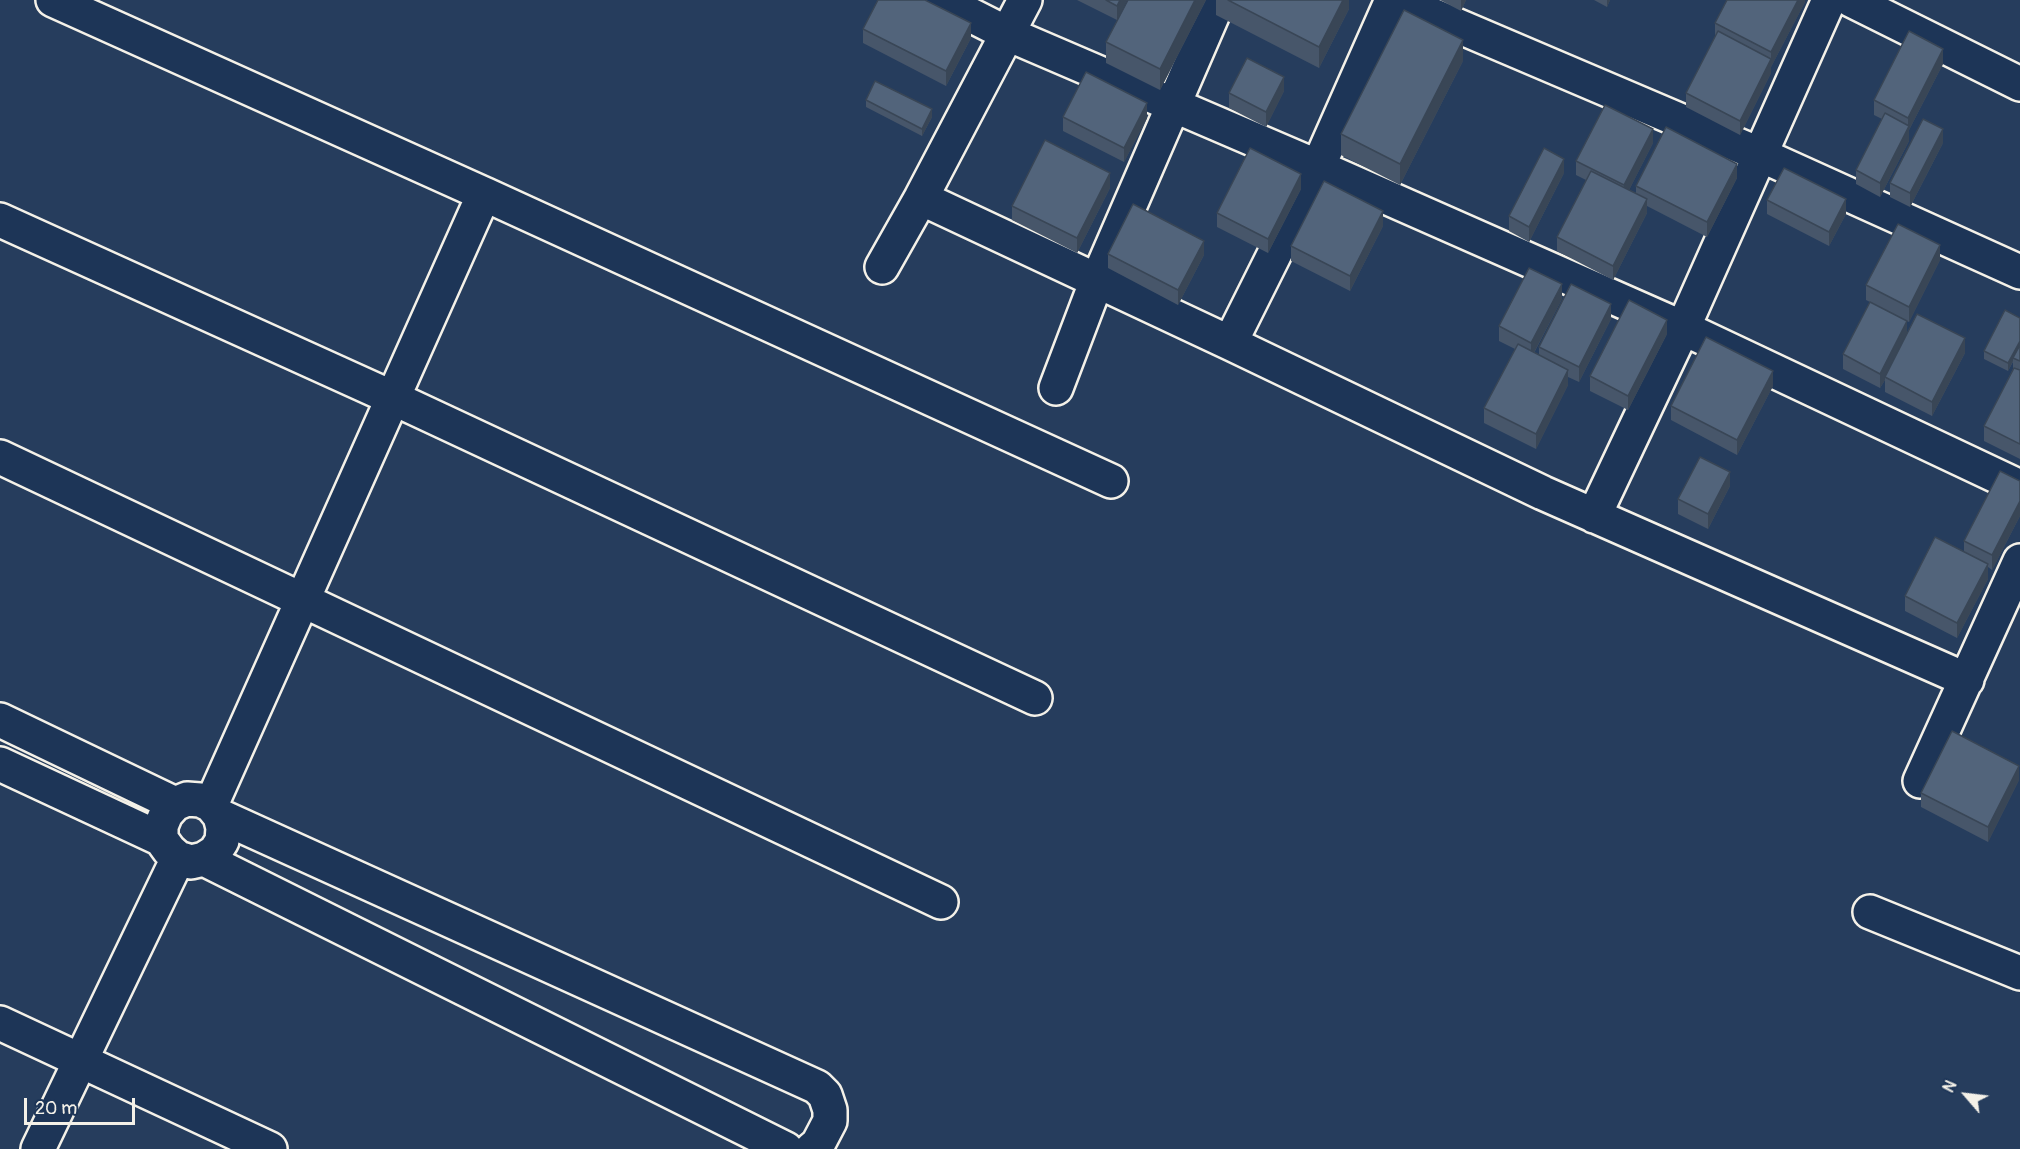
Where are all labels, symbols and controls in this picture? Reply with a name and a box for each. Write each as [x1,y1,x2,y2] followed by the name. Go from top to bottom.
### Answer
[1936,1065,1996,1125] north arrow
[1939,1077,1961,1096] text: N
[27,1086,138,1124] scale bar
[35,1097,77,1120] text: 20 m

